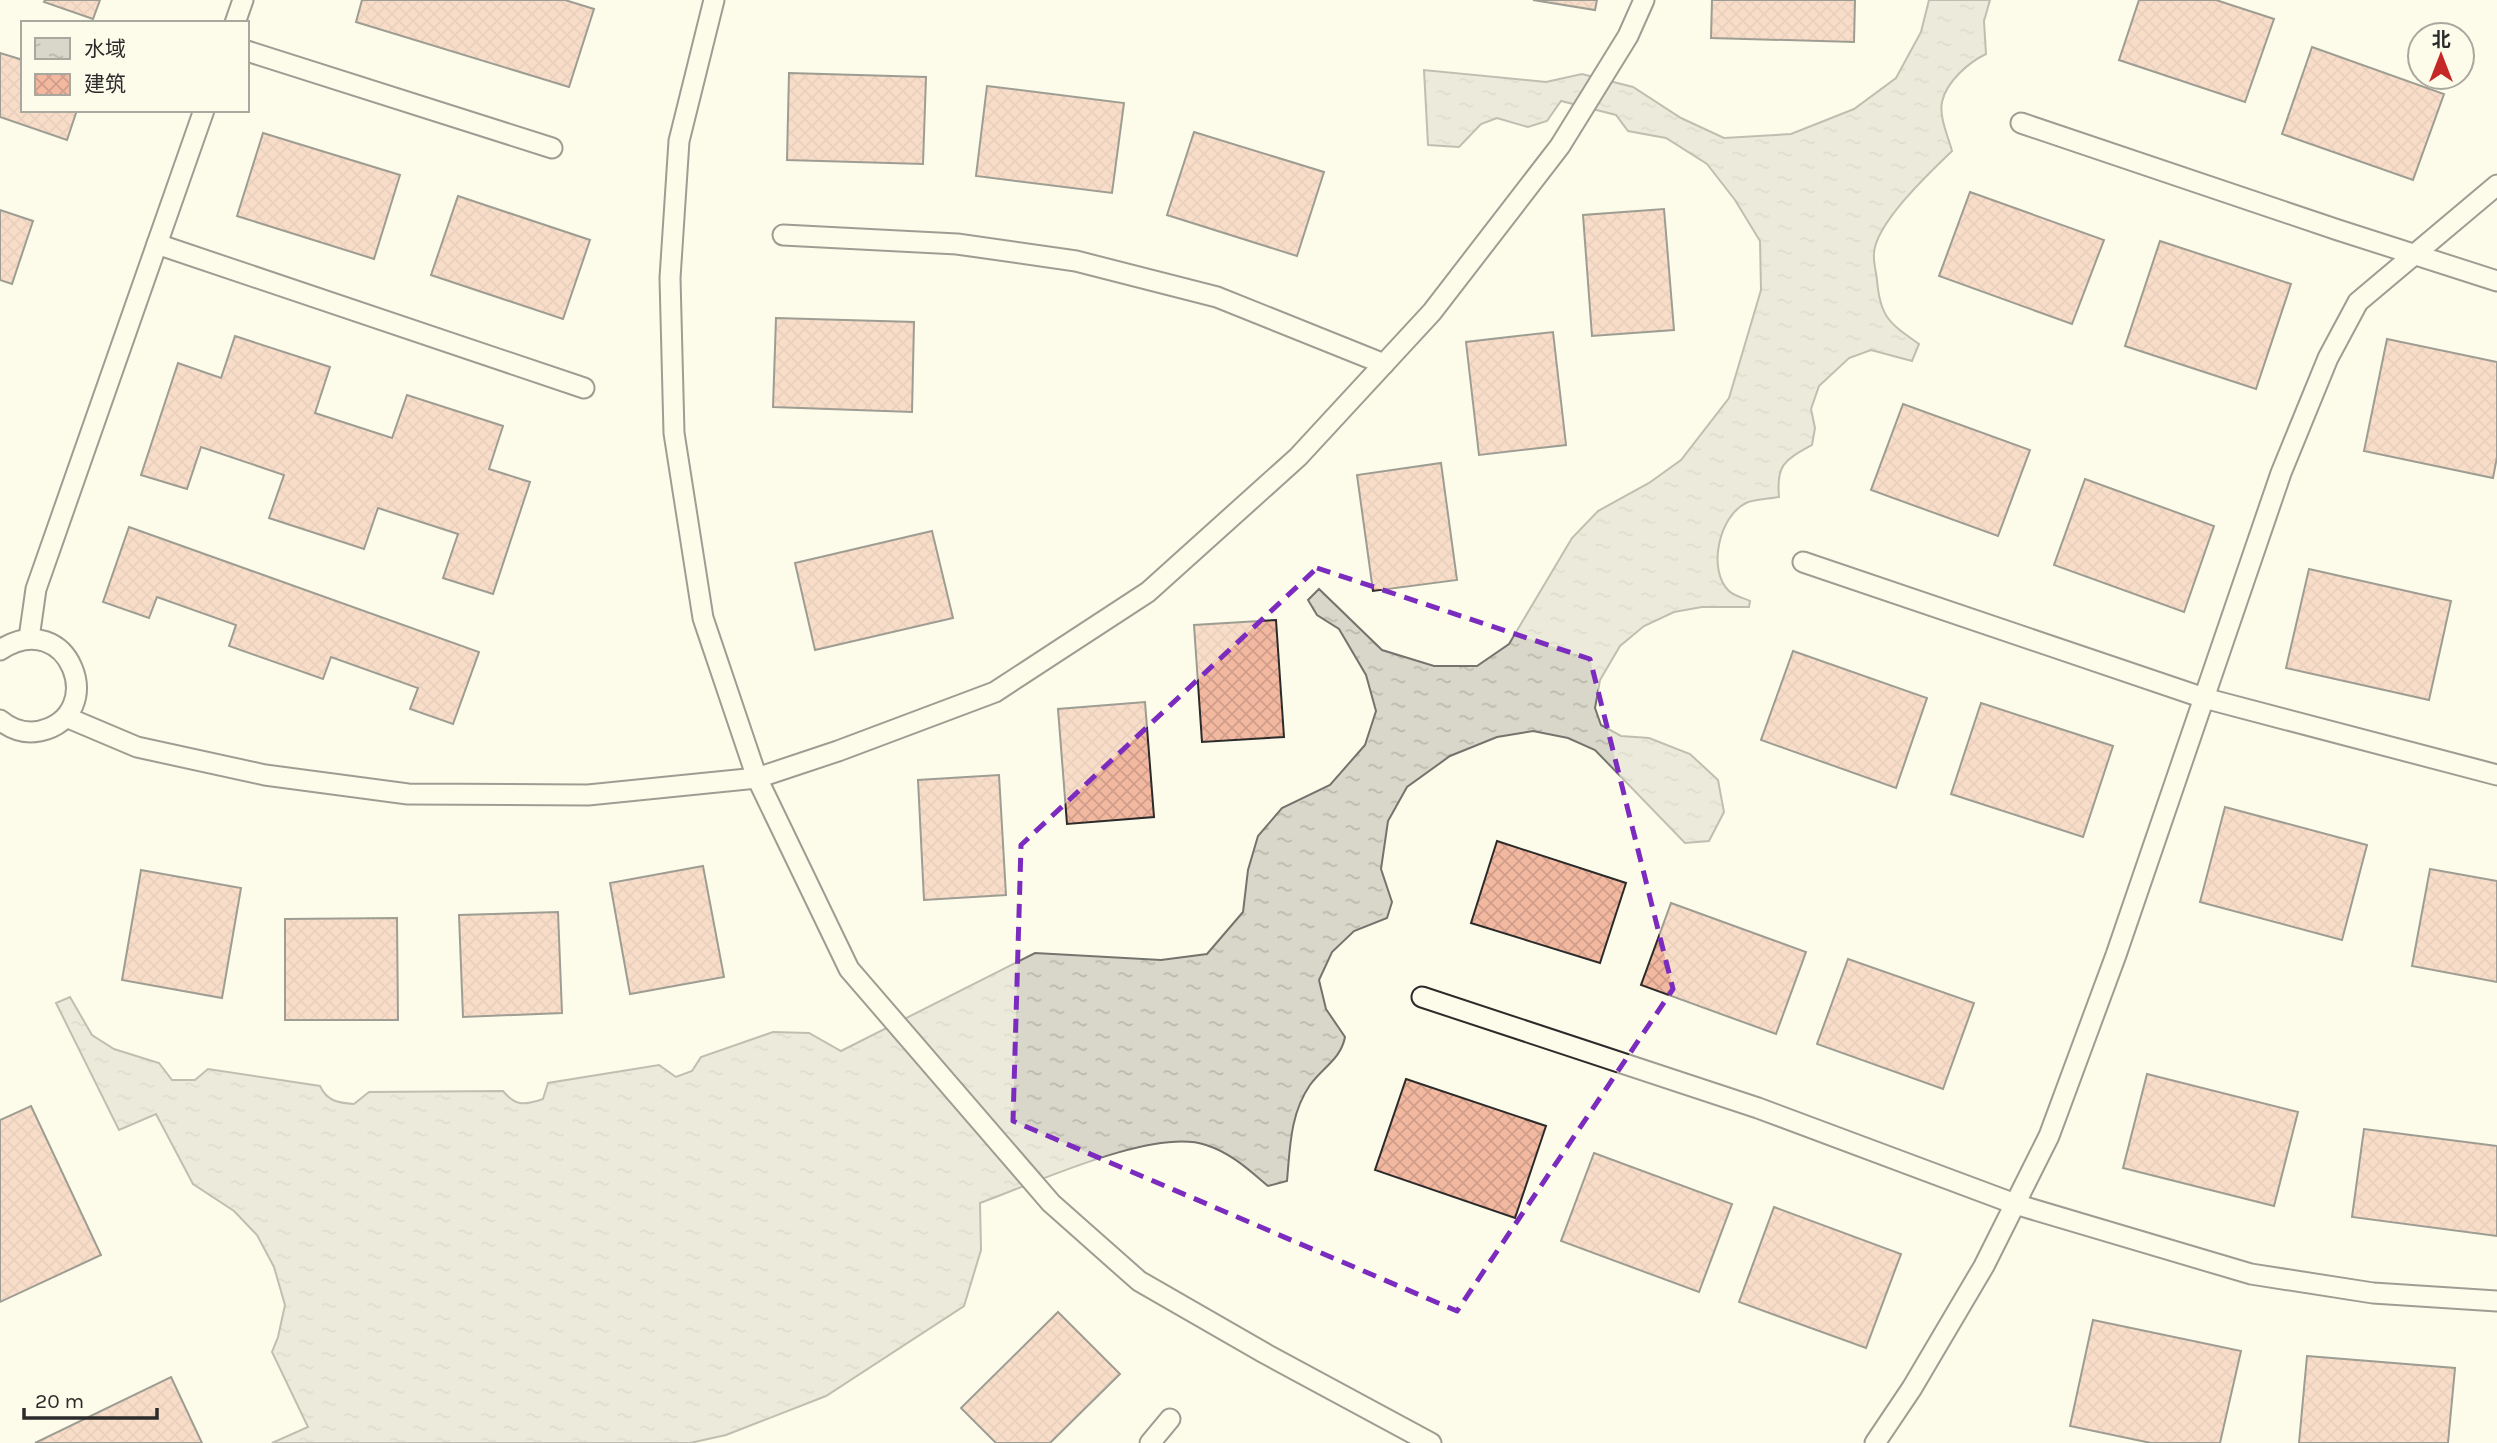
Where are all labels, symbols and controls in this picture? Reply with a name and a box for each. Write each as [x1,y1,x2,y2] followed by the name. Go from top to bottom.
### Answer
[21,21,248,112] legend
[2406,21,2476,91] north arrow
[2431,29,2451,51] text: 北
[84,37,126,61] text: 水域
[84,72,126,96] text: 建筑
[24,1376,158,1420] scale bar
[35,1389,84,1413] text: 20 m

